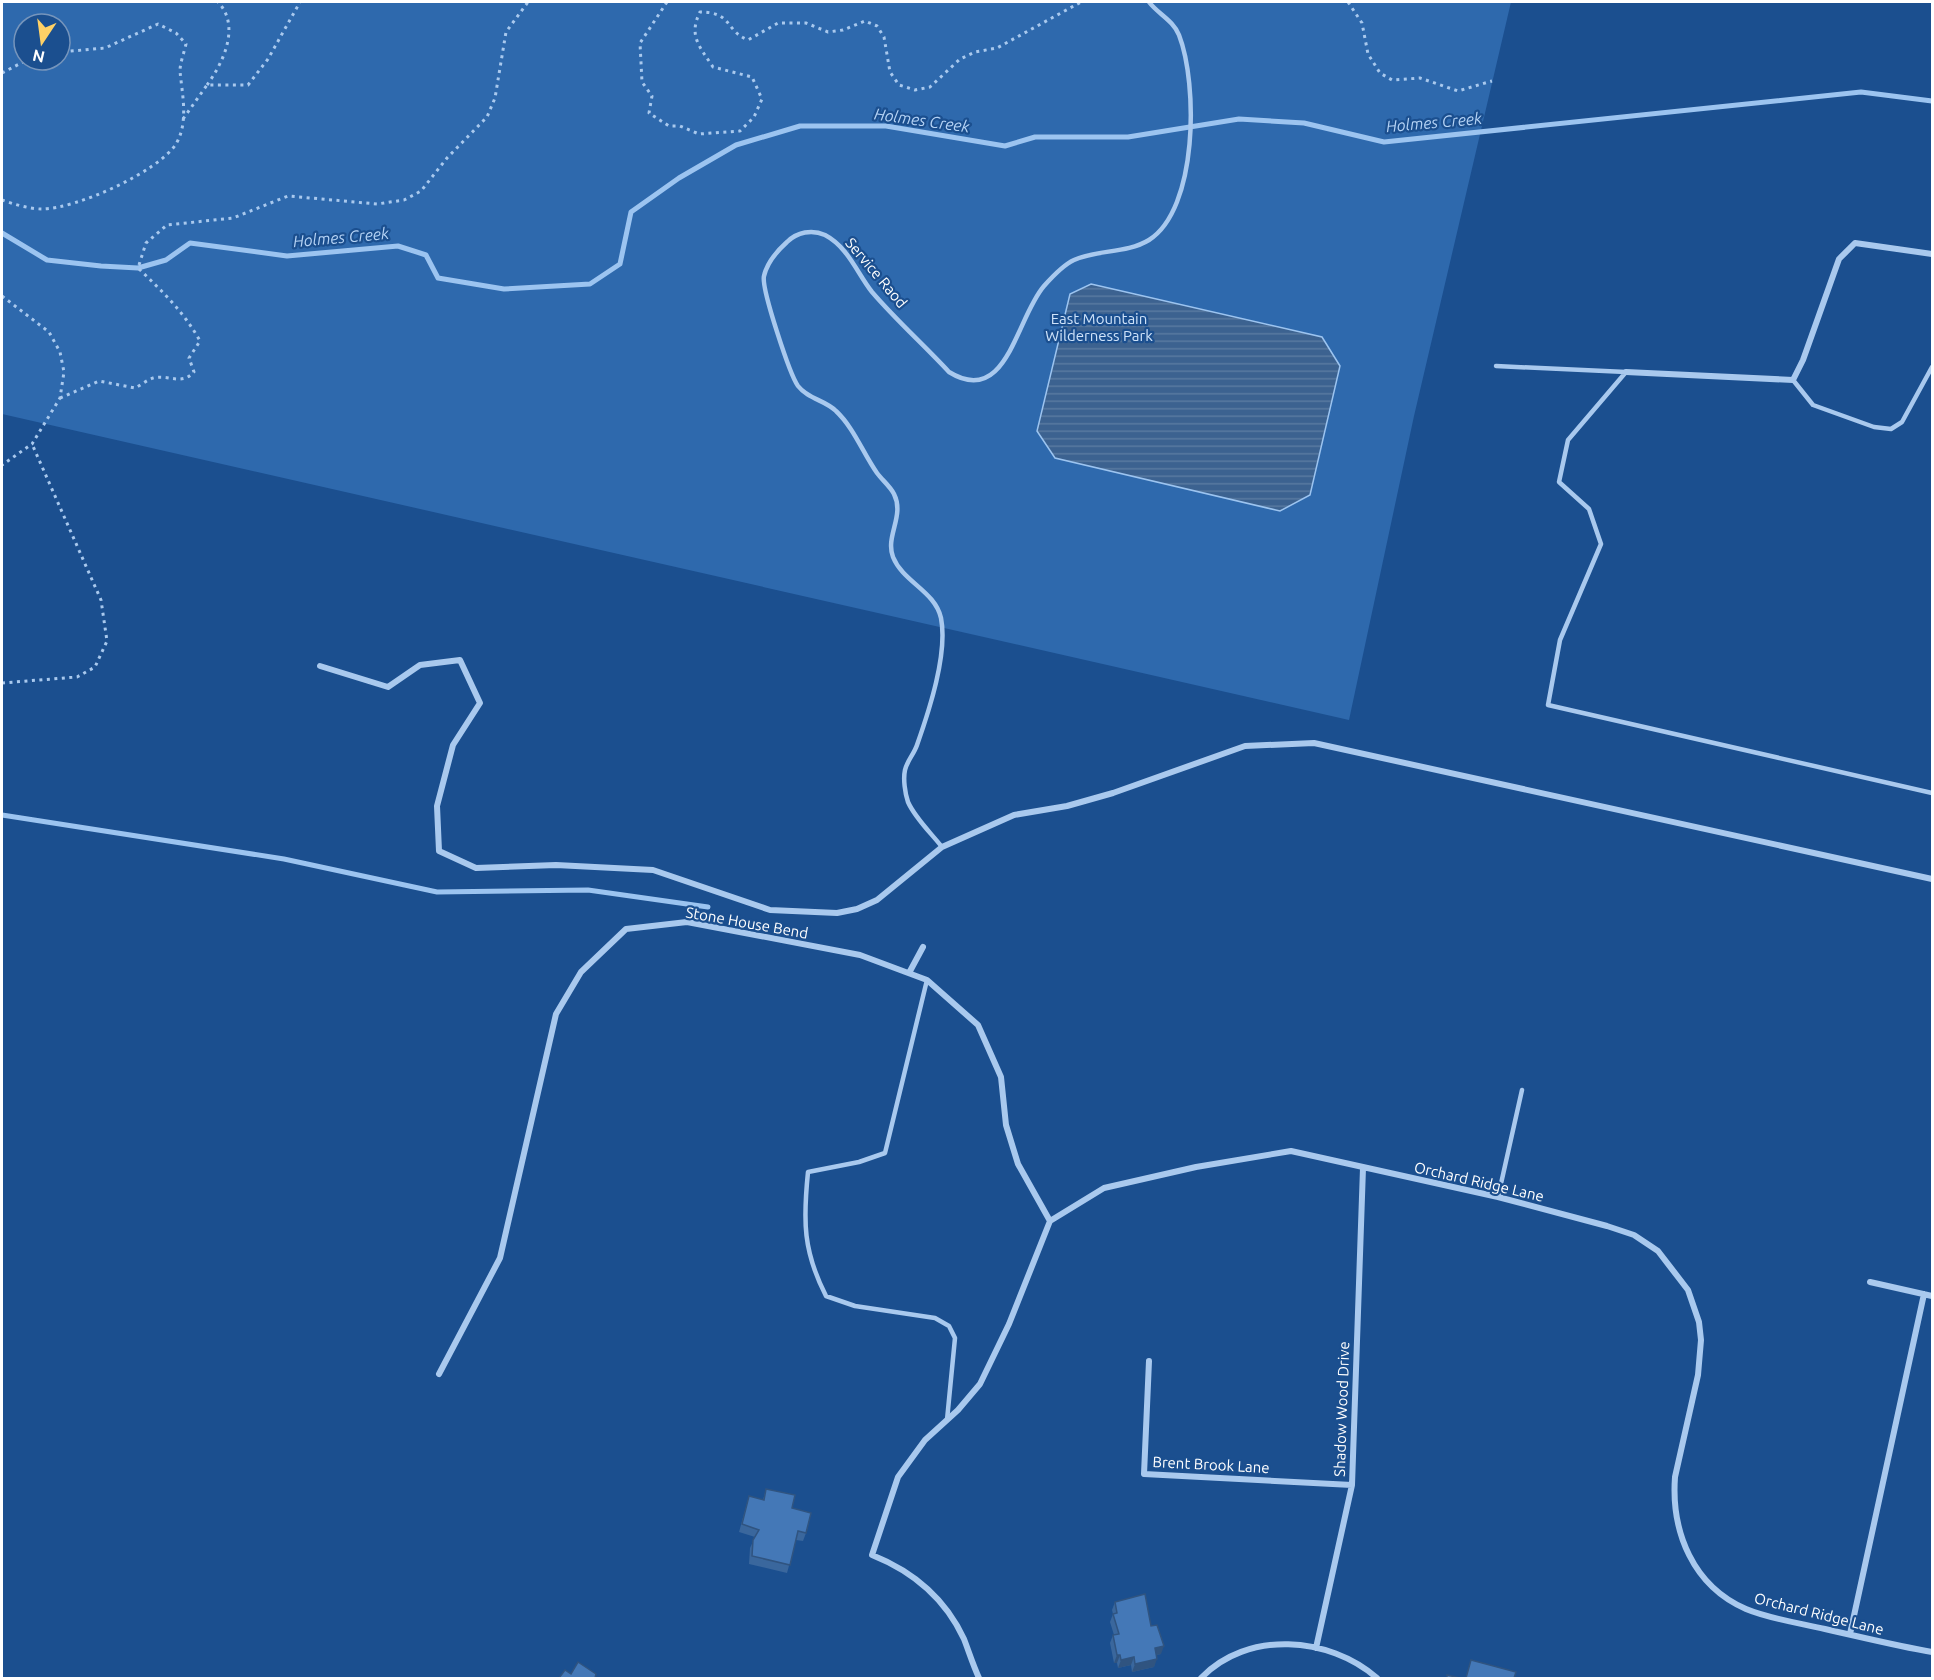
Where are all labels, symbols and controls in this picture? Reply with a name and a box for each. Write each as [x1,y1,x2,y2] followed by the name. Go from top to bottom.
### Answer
[12,12,72,72] north arrow
[31,47,46,67] text: N
[873,104,972,136] water label: Holmes Creek
[1385,109,1483,135] water label: Holmes Creek
[292,224,390,250] water label: Holmes Creek
[842,234,911,311] street label: Service Raod
[1045,310,1153,344] park label: East Mountain Wilderness Park
[685,903,810,942] street label: Stone House Bend
[1413,1158,1546,1205] street label: Orchard Ridge Lane
[1331,1341,1352,1477] street label: Shadow Wood Drive
[1152,1453,1270,1476] street label: Brent Brook Lane
[1753,1589,1886,1638] street label: Orchard Ridge Lane

